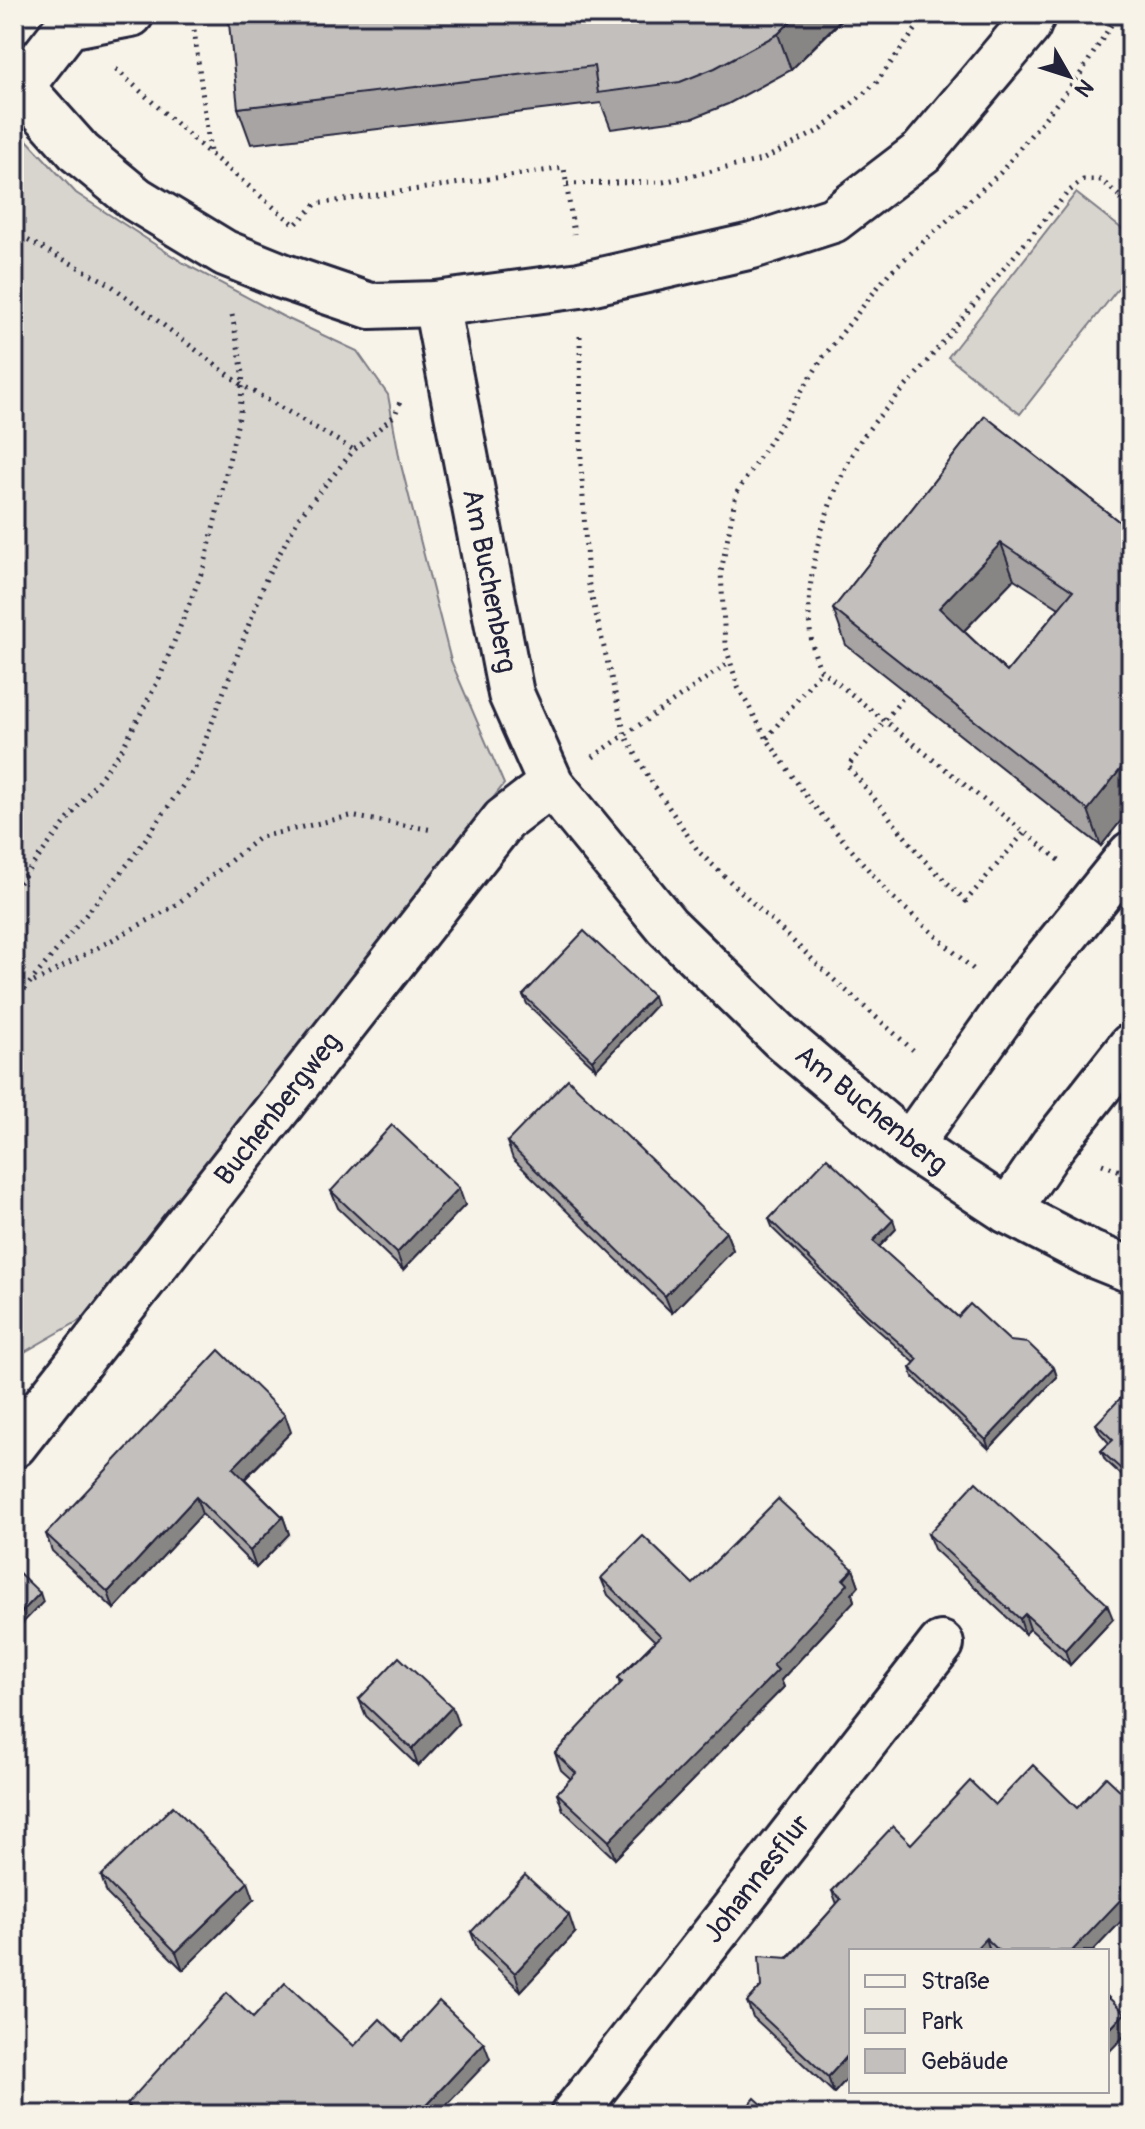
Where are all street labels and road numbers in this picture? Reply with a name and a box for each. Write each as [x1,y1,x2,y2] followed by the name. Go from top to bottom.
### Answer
[454,486,524,676] street label: Am Buchenberg
[207,1025,349,1193] street label: Buchenbergweg
[787,1038,955,1182] street label: Am Buchenberg
[696,1808,818,1950] street label: Johannesflur

